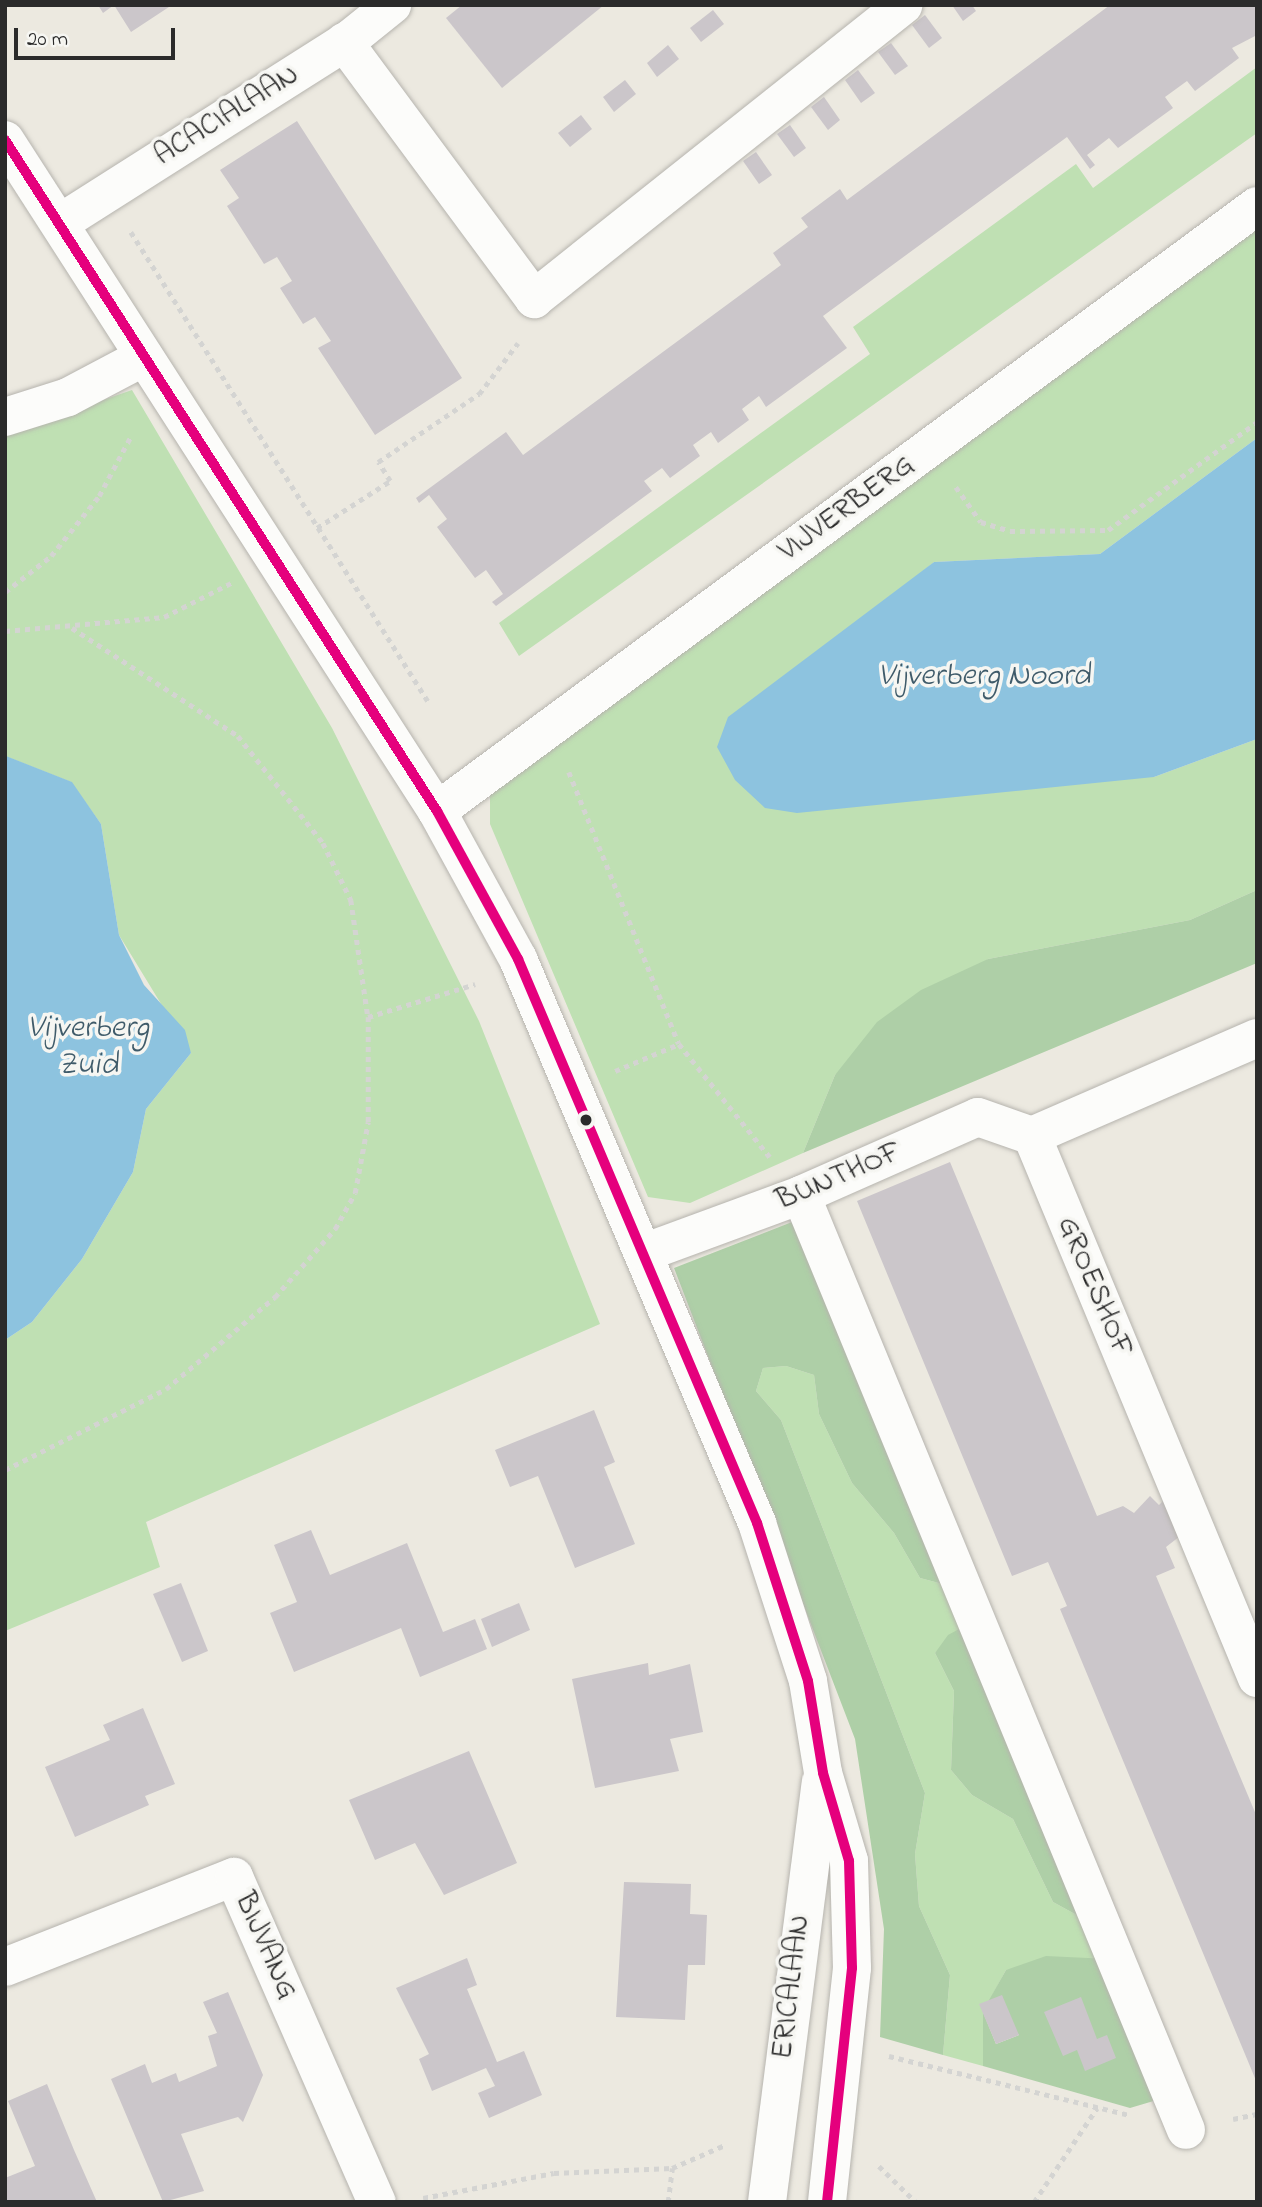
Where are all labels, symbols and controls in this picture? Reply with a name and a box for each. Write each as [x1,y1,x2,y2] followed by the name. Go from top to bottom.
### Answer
[18,14,178,58] scale bar
[27,25,68,55] text: 20 m
[148,57,306,175] street label: ACACIALAAN
[772,448,922,570] street label: VIJVERBERG
[878,658,1090,696] water label: Vijverberg Noord
[27,1011,149,1086] water label: Vijverberg Zuid
[579,1113,593,1127] unlabelled marker
[771,1135,907,1219] street label: BUNTHOF
[1048,1211,1140,1363] street label: GROESHOF
[225,1887,305,2005] street label: BIJVANG
[765,1913,819,2061] street label: ERICALAAN

